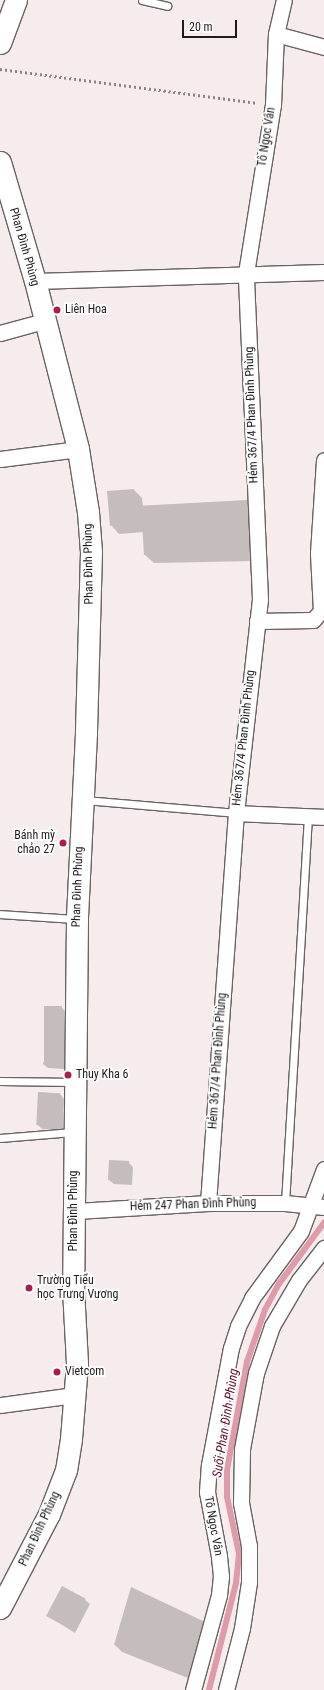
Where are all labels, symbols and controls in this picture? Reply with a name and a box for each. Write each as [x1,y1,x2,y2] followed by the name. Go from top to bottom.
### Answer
[184,12,239,38] scale bar
[189,20,213,34] text: 20 m
[255,106,279,168] street label: Tô Ngọc Vân
[6,206,42,288] street label: Phan Đình Phùng
[65,303,107,317] place label: Liên Hoa
[52,305,62,315] marker: Liên Hoa
[242,346,262,484] street label: Hẻm 367/4 Phan Đình Phùng
[81,523,97,605] street label: Phan Đình Phùng
[230,669,258,807] street label: Hẻm 367/4 Phan Đình Phùng
[14,829,55,857] place label: Bánh mỳ chảo 27
[58,838,68,848] marker: Bánh mỳ chảo 27
[69,846,87,928] street label: Phan Đình Phùng
[206,992,230,1130] street label: Hẻm 367/4 Phan Đình Phùng
[76,1068,128,1082] place label: Thuy Kha 6
[63,1070,73,1080] marker: Thuy Kha 6
[67,1171,81,1251] street label: Phan Đình Phùng
[130,1196,256,1214] street label: Hẻm 247 Phan Đình Phùng
[37,1274,119,1302] place label: Trường Tiểu học Trưng Vương
[24,1283,34,1293] marker: Trường Tiểu học Trưng Vương
[65,1365,104,1379] place label: Vietcom
[52,1367,62,1377] marker: Vietcom
[210,1367,242,1479] water label: Suối Phan Đình Phùng
[16,1489,64,1569] street label: Phan Đình Phùng
[201,1495,225,1557] street label: Tô Ngọc Vân

